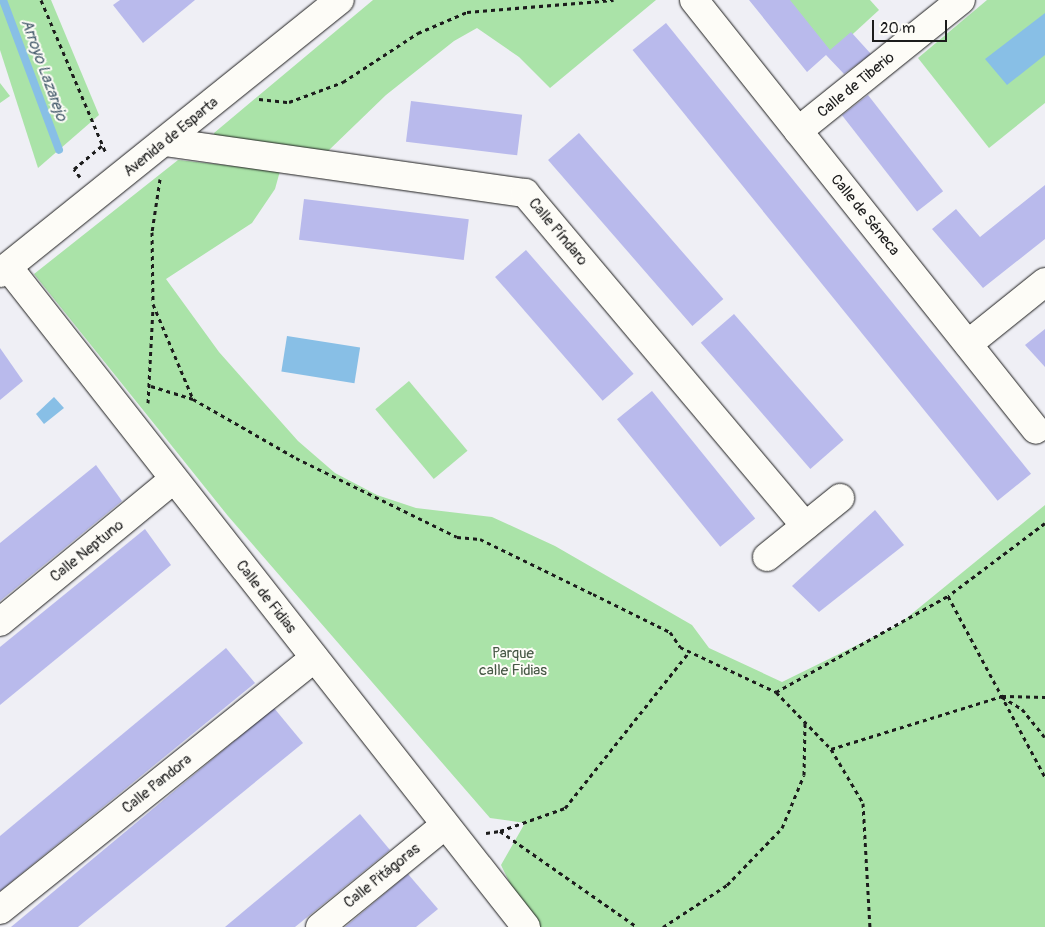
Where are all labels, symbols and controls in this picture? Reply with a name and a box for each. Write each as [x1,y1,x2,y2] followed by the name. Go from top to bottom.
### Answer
[875,10,950,42] scale bar
[17,17,71,123] water label: Arroyo Lazarejo
[880,19,915,38] text: 20 m
[814,48,898,122] street label: Calle de Tiberio
[120,93,222,181] street label: Avenida de Esparta
[827,171,903,259] street label: Calle de Séneca
[525,195,591,269] street label: Calle Píndaro
[47,516,127,586] street label: Calle Neptuno
[232,557,300,637] street label: Calle de Fidias
[479,644,547,679] park label: Parque calle Fidias
[119,751,195,817] street label: Calle Pandora
[340,840,424,912] street label: Calle Pitágoras

